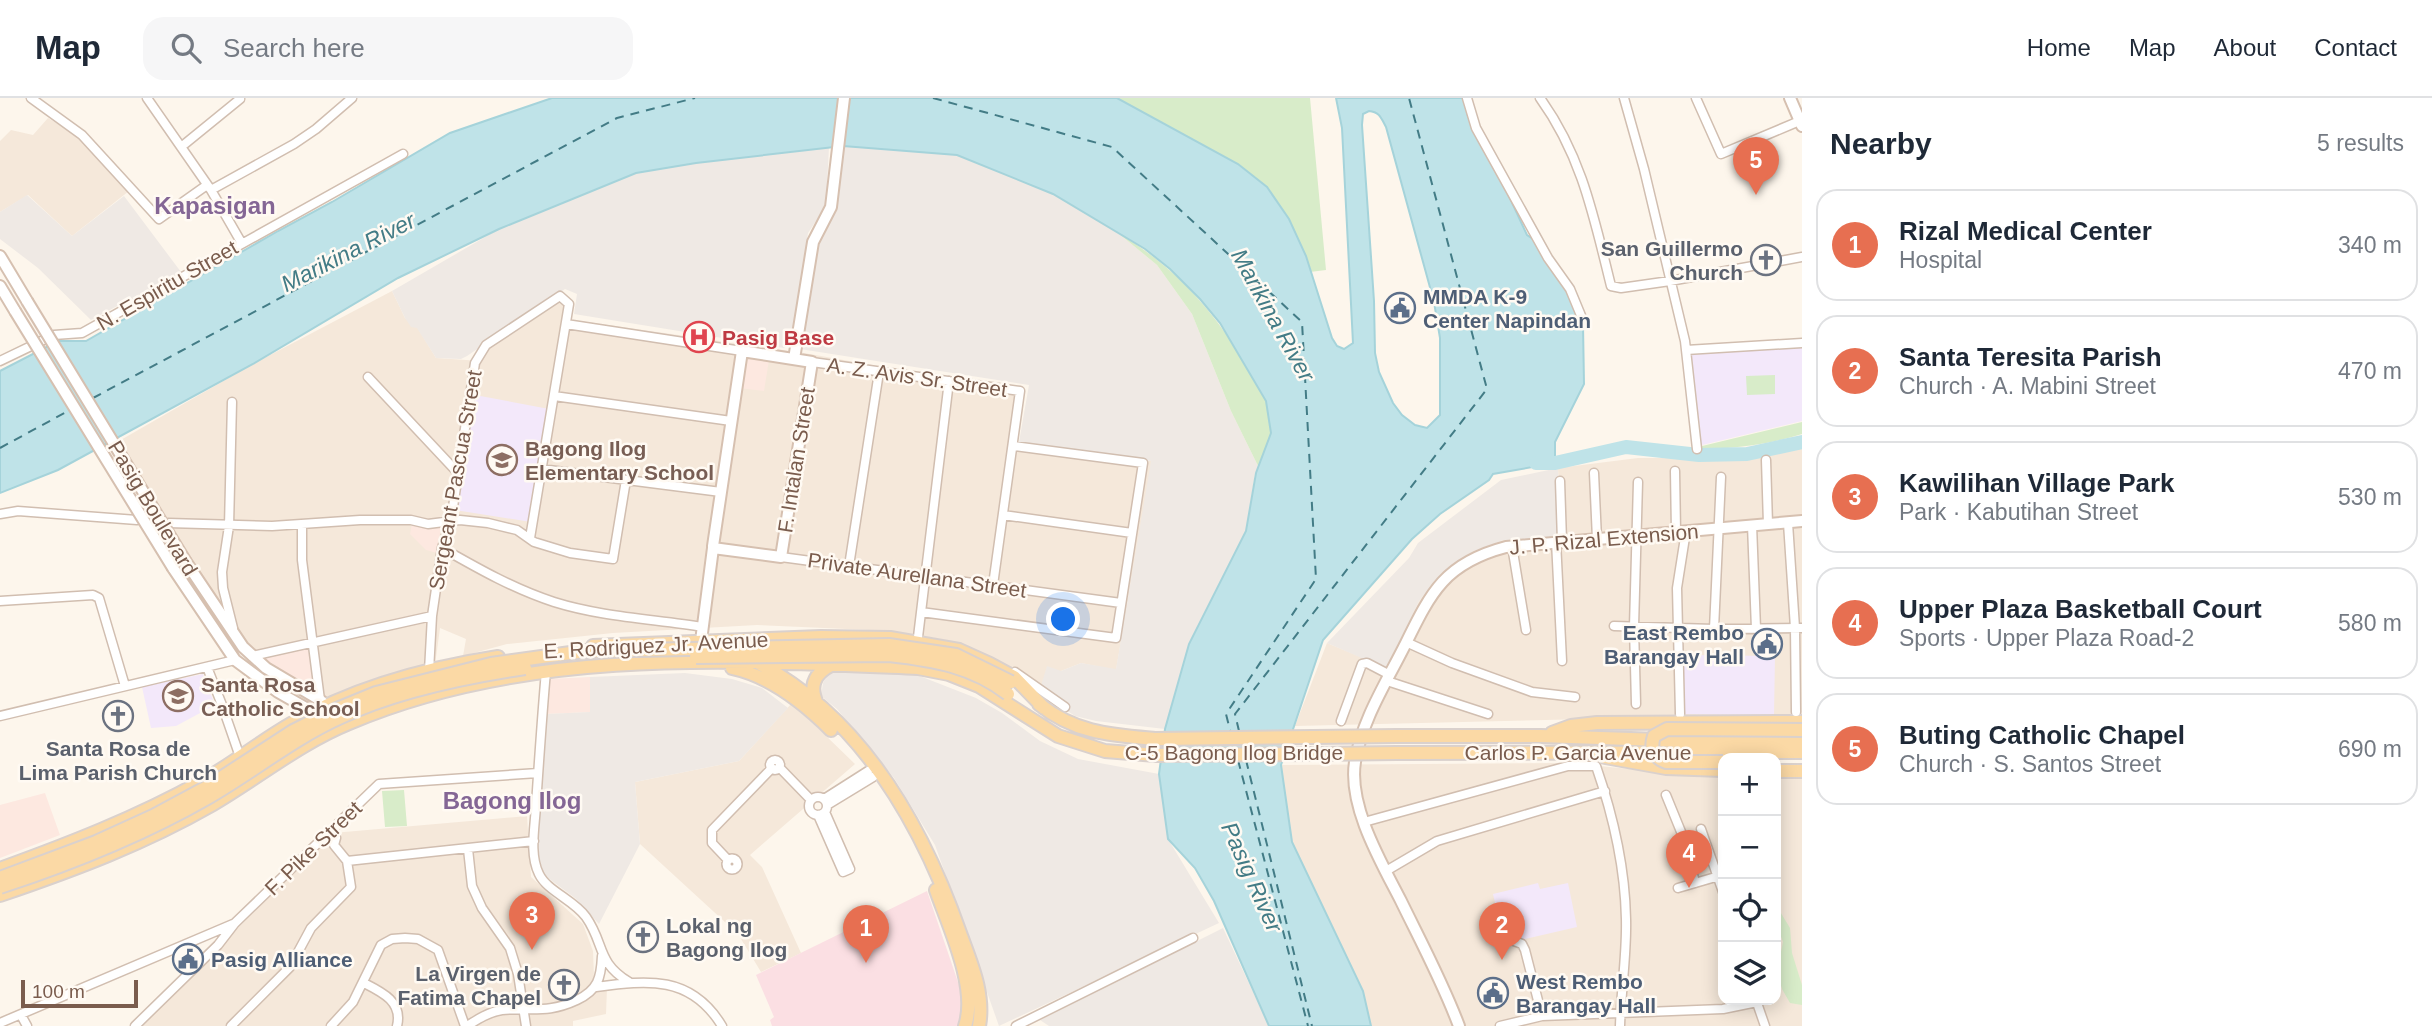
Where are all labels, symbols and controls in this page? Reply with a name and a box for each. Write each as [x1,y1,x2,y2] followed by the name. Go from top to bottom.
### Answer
[143,17,633,80] search box
[35,29,101,66] text: Map
[167,29,205,67] icon: search
[223,33,365,63] text: Search here
[2027,34,2091,61] text: Home
[2129,34,2176,61] text: Map
[2214,34,2276,61] text: About
[2314,34,2397,61] text: Contact
[1830,127,1932,160] text: Nearby
[2317,130,2404,156] text: 5 results
[1733,137,1779,195] pin: 5
[154,192,276,219] district label: Kapasigan
[277,206,421,297] water label: Marikina River
[1899,216,2152,246] text: Rizal Medical Center
[1849,232,1861,258] text: 1
[2338,232,2402,258] text: 340 m
[93,235,242,335] street label: N. Espiritu Street
[1601,237,1743,284] place label: San Guillermo Church
[1749,243,1783,277] church icon: San Guillermo Church
[1226,244,1321,387] water label: Marikina River
[1899,247,1982,273] text: Hospital
[1423,285,1591,332] place label: MMDA K-9 Center Napindan
[1383,291,1417,325] public building icon: MMDA K-9 Center Napindan
[682,320,716,354] hospital icon: Pasig Base
[722,326,834,349] place label: Pasig Base
[1899,342,2162,372] text: Santa Teresita Parish
[825,353,1009,401] street label: A. Z. Avis Sr. Street
[1849,358,1861,384] text: 2
[2338,358,2402,384] text: 470 m
[424,368,486,592] street label: Sergeant Pascua Street
[1899,373,2156,399] text: Church · A. Mabini Street
[773,385,819,534] street label: F. Intalan Street
[104,437,202,579] street label: Pasig Boulevard
[525,437,714,484] place label: Bagong Ilog Elementary School
[485,443,519,477] school or university icon: Bagong Ilog Elementary School
[1899,468,2175,498] text: Kawilihan Village Park
[1849,484,1861,510] text: 3
[2338,484,2402,510] text: 530 m
[1899,499,2138,525] text: Park · Kabutihan Street
[1508,519,1700,559] street label: J. P. Rizal Extension
[806,548,1028,602] street label: Private Aurellana Street
[1899,594,2262,624] text: Upper Plaza Basketball Court
[1046,602,1080,636] your location
[1849,610,1861,636] text: 4
[2338,610,2402,636] text: 580 m
[1604,621,1744,668] place label: East Rembo Barangay Hall
[1899,625,2194,651] text: Sports · Upper Plaza Road-2
[1750,627,1784,661] public building icon: East Rembo Barangay Hall
[543,628,769,662] street label: E. Rodriguez Jr. Avenue
[201,673,360,720] place label: Santa Rosa Catholic School
[161,679,195,713] school or university icon: Santa Rosa Catholic School
[101,699,135,733] church icon: Santa Rosa de Lima Parish Church
[1899,720,2185,750] text: Buting Catholic Chapel
[1849,736,1861,762] text: 5
[2338,736,2402,762] text: 690 m
[19,737,217,784] place label: Santa Rosa de Lima Parish Church
[1125,741,1343,764] street label: C-5 Bagong Ilog Bridge
[1465,741,1691,764] street label: Carlos P. Garcia Avenue
[1899,751,2161,777] text: Church · S. Santos Street
[1718,753,1781,1005] map controls
[1718,753,1781,816] button: +
[443,787,581,814] district label: Bagong Ilog
[260,796,366,900] street label: F. Pike Street
[1718,816,1781,879] button: −
[1216,818,1288,937] water label: Pasig River
[1666,830,1712,888] pin: 4
[1718,879,1781,942] button: locate
[509,892,555,950] pin: 3
[1479,902,1525,960] pin: 2
[843,905,889,963] pin: 1
[666,914,787,961] place label: Lokal ng Bagong Ilog
[626,920,660,954] church icon: Lokal ng Bagong Ilog
[171,942,205,976] public building icon: Pasig Alliance
[1718,942,1781,1005] button: layers
[211,948,353,971] place label: Pasig Alliance
[397,962,541,1009] place label: La Virgen de Fatima Chapel
[547,968,581,1002] church icon: La Virgen de Fatima Chapel
[1516,970,1656,1017] place label: West Rembo Barangay Hall
[1476,976,1510,1010] public building icon: West Rembo Barangay Hall
[21,977,138,1009] scale bar
[32,981,85,1002] text: 100 m

